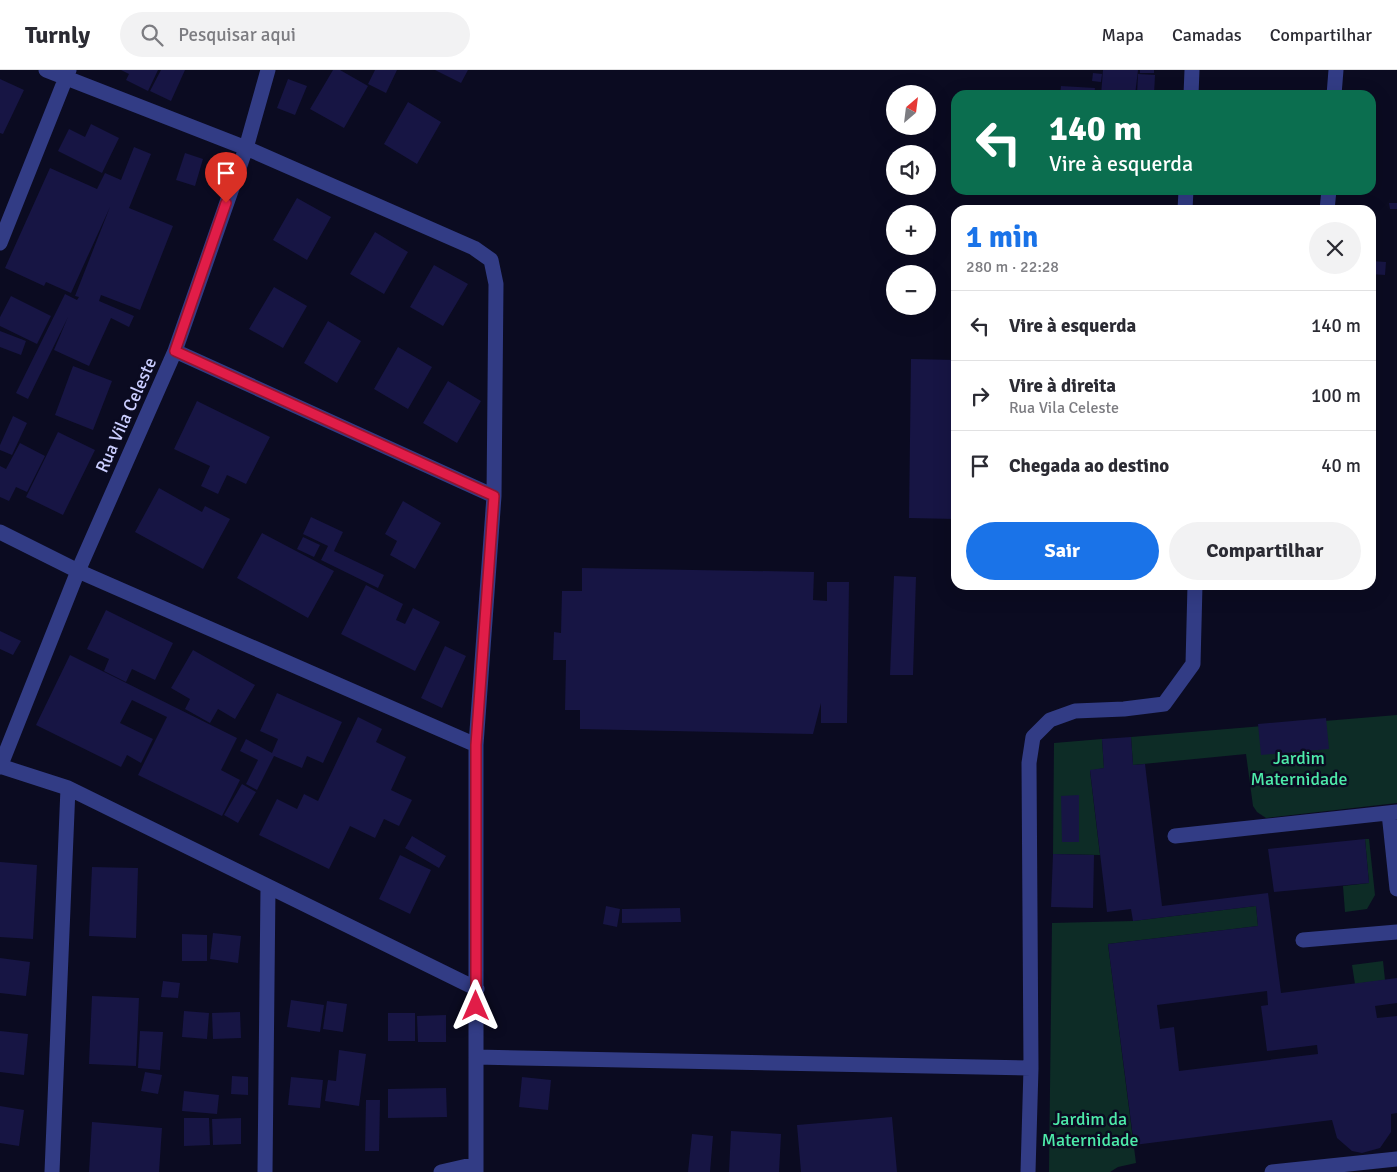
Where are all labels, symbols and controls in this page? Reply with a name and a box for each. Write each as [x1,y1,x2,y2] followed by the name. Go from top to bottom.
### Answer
[120,12,470,57] search box
[25,20,90,50] text: Turnly
[138,21,166,49] icon: search
[178,23,296,47] text: Pesquisar aqui
[1102,24,1144,46] text: Mapa
[1172,24,1242,46] text: Camadas
[1270,24,1372,46] text: Compartilhar
[886,85,936,135] north arrow
[886,85,936,315] map controls
[1049,107,1142,150] text: 140 m
[966,110,1031,175] icon: left
[886,145,936,195] button: sound
[1049,150,1193,177] text: Vire à esquerda
[205,152,247,203] pin
[212,159,240,187] icon: arrive
[886,205,936,255] button: +
[966,219,1038,256] text: 1 min
[1309,222,1361,274] button: close
[966,257,1059,277] text: 280 m · 22:28
[886,265,936,315] button: −
[966,312,994,340] icon: left
[1009,314,1136,338] text: Vire à esquerda
[1311,314,1361,338] text: 140 m
[91,354,161,476] street label: Rua Vila Celeste
[1009,374,1116,398] text: Vire à direita
[966,382,994,410] icon: right
[1311,384,1361,408] text: 100 m
[1009,398,1119,418] text: Rua Vila Celeste
[966,452,994,480] icon: arrive
[1009,454,1169,478] text: Chegada ao destino
[1321,454,1361,478] text: 40 m
[966,522,1159,580] button: Sair
[1169,522,1361,580] button: Compartilhar
[1250,747,1348,790] park label: Jardim Maternidade
[449,979,501,1031] position arrow
[1041,1108,1139,1151] park label: Jardim da Maternidade

